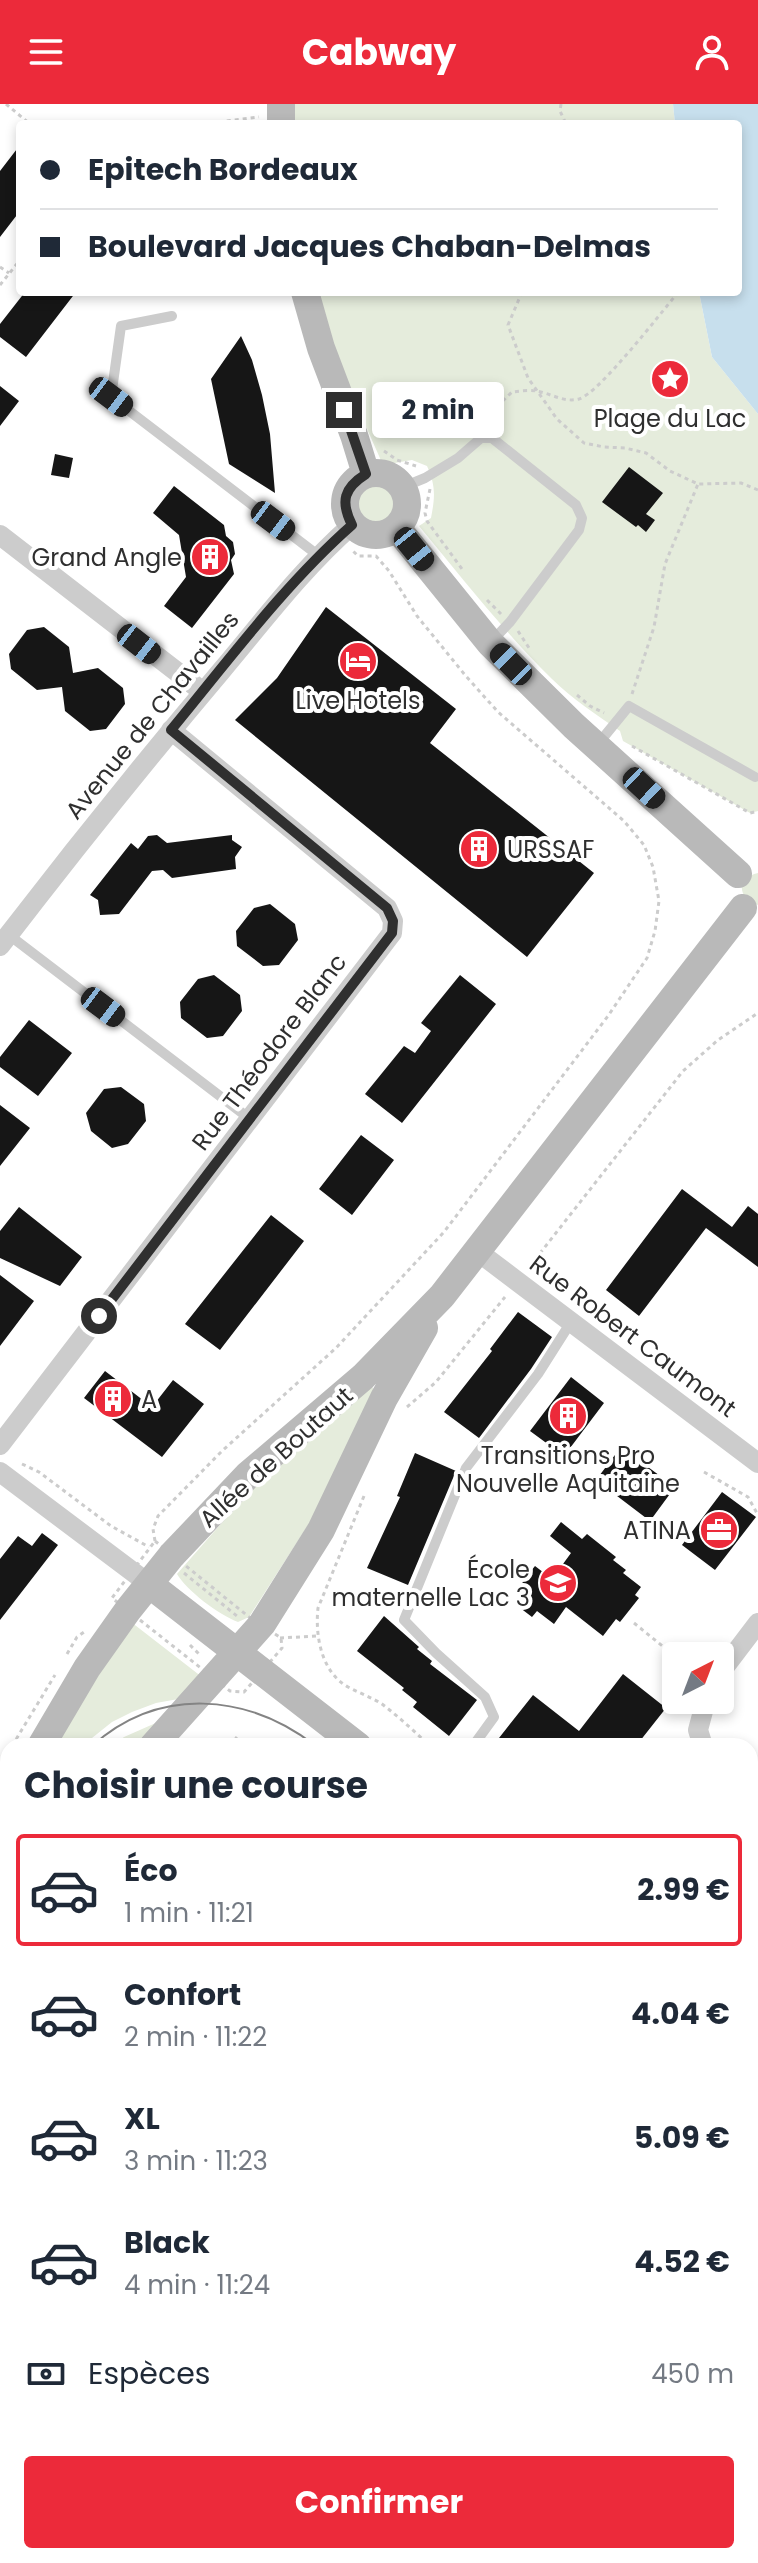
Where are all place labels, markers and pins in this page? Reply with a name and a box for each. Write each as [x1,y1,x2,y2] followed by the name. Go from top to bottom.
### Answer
[649,358,691,400] place icon: Plage du Lac
[594,402,746,435] place label: Plage du Lac
[189,536,231,578] building icon: Grand Angle
[32,541,182,574] place label: Grand Angle
[337,640,379,682] hotel icon: Live Hotels
[295,684,421,717] place label: Live Hotels
[458,828,500,870] building icon: URSSAF
[507,833,594,866] place label: URSSAF
[92,1378,134,1420] building icon: A
[141,1383,157,1416] place label: A
[547,1395,589,1437] building icon: Transitions Pro Nouvelle Aquitaine
[456,1439,680,1500] place label: Transitions Pro Nouvelle Aquitaine
[698,1509,740,1551] office icon: ATINA
[623,1514,691,1547] place label: ATINA
[331,1553,530,1614] place label: École maternelle Lac 3
[537,1562,579,1604] school or university icon: École maternelle Lac 3

